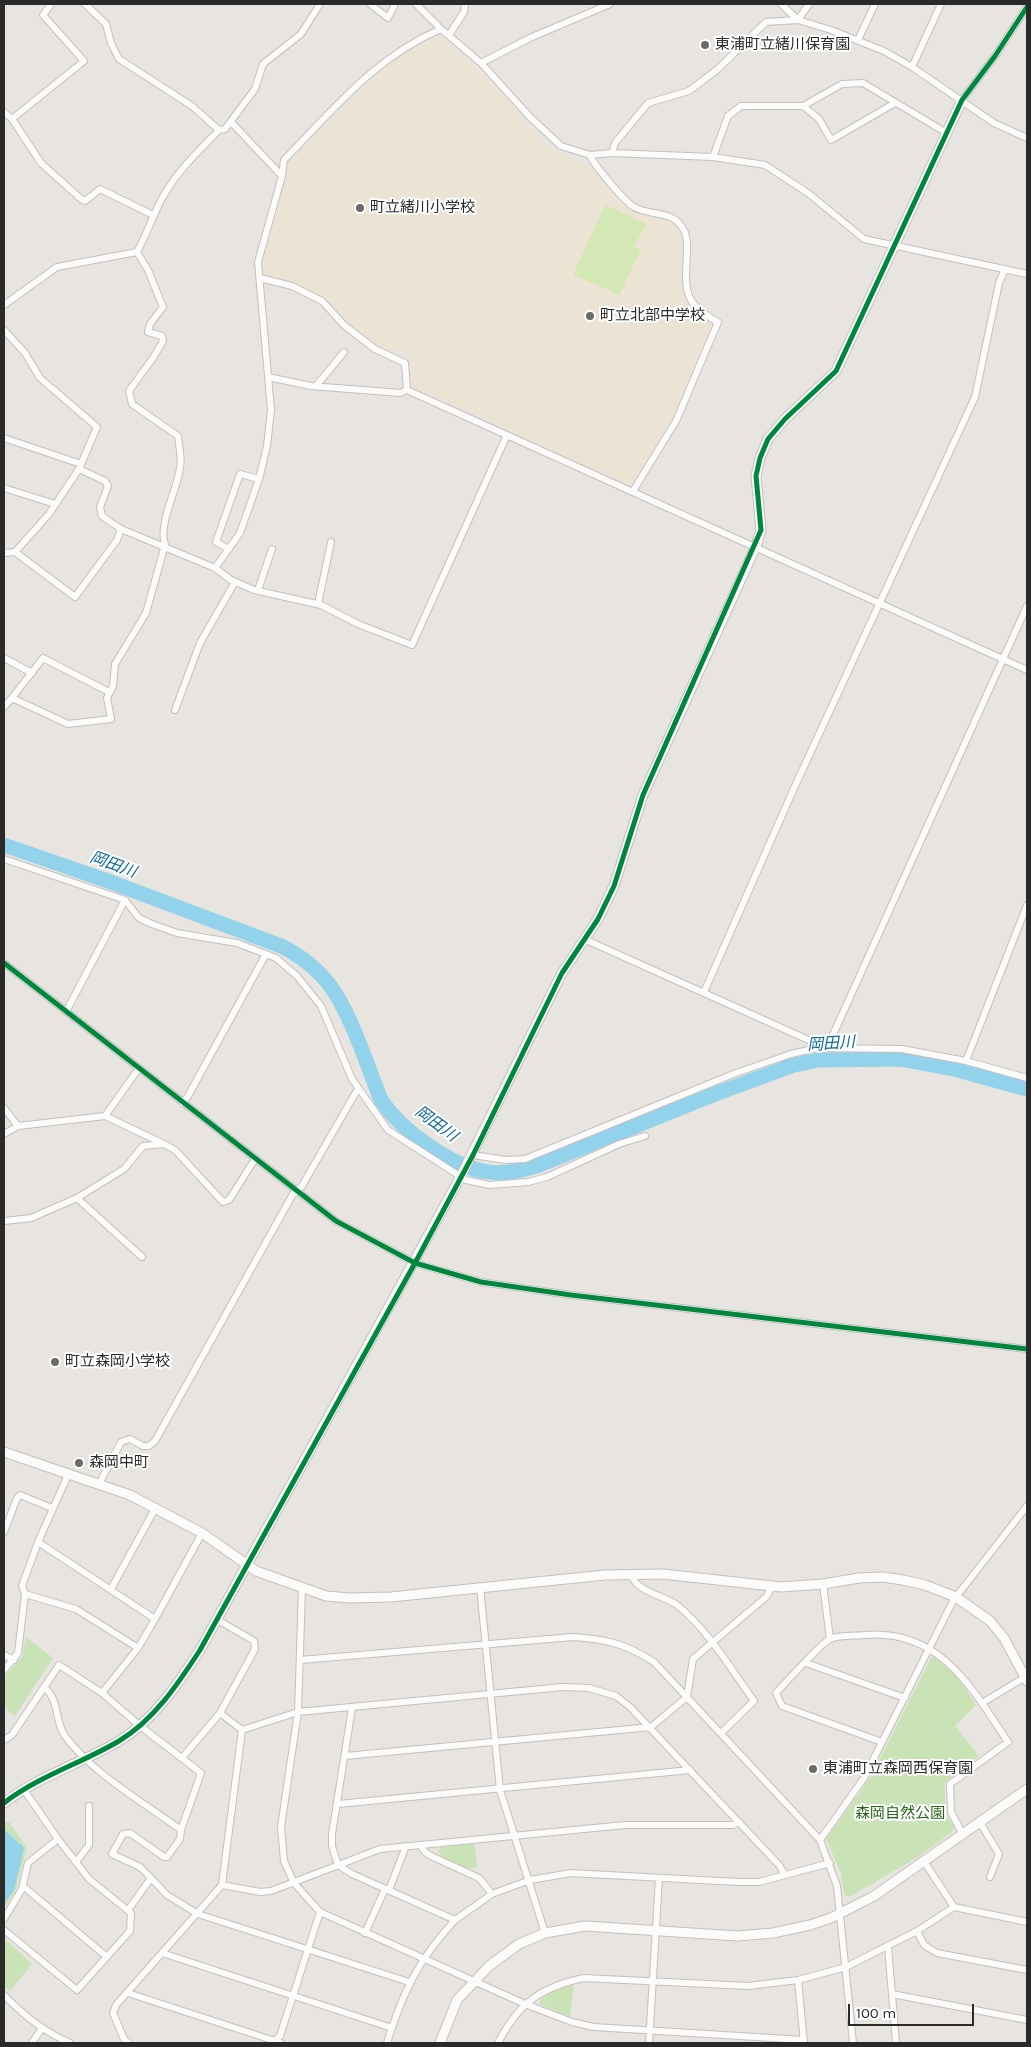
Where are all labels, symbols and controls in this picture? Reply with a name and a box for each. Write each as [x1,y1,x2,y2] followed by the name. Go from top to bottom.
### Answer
[715,36,850,54] place label: 東浦町立緒川保育園
[699,39,711,51] marker: 東浦町立緒川保育園
[370,199,475,217] place label: 町立緒川小学校
[354,202,366,214] marker: 町立緒川小学校
[600,307,705,325] place label: 町立北部中学校
[584,310,596,322] marker: 町立北部中学校
[87,848,139,882] water label: 岡田川
[806,1033,856,1055] water label: 岡田川
[411,1102,461,1146] water label: 岡田川
[65,1353,170,1371] place label: 町立森岡小学校
[49,1356,61,1368] marker: 町立森岡小学校
[89,1454,149,1472] place label: 森岡中町
[73,1457,85,1469] marker: 森岡中町
[823,1760,973,1778] place label: 東浦町立森岡西保育園
[807,1763,819,1775] marker: 東浦町立森岡西保育園
[855,1805,945,1823] park label: 森岡自然公園
[851,1994,977,2026] scale bar
[856,2004,896,2022] text: 100 m

